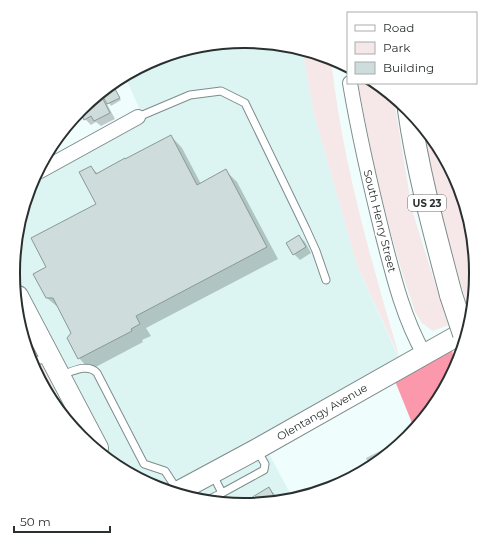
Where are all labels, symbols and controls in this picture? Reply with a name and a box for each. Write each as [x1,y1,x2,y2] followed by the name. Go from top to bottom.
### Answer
[347,12,477,84] legend
[383,20,414,35] text: Road
[383,40,411,55] text: Park
[383,60,434,75] text: Building
[360,168,400,274] street label: South Henry Street
[408,195,446,211] road number: US 23
[274,380,370,444] street label: Olentangy Avenue
[14,508,110,534] scale bar
[20,514,51,529] text: 50 m

